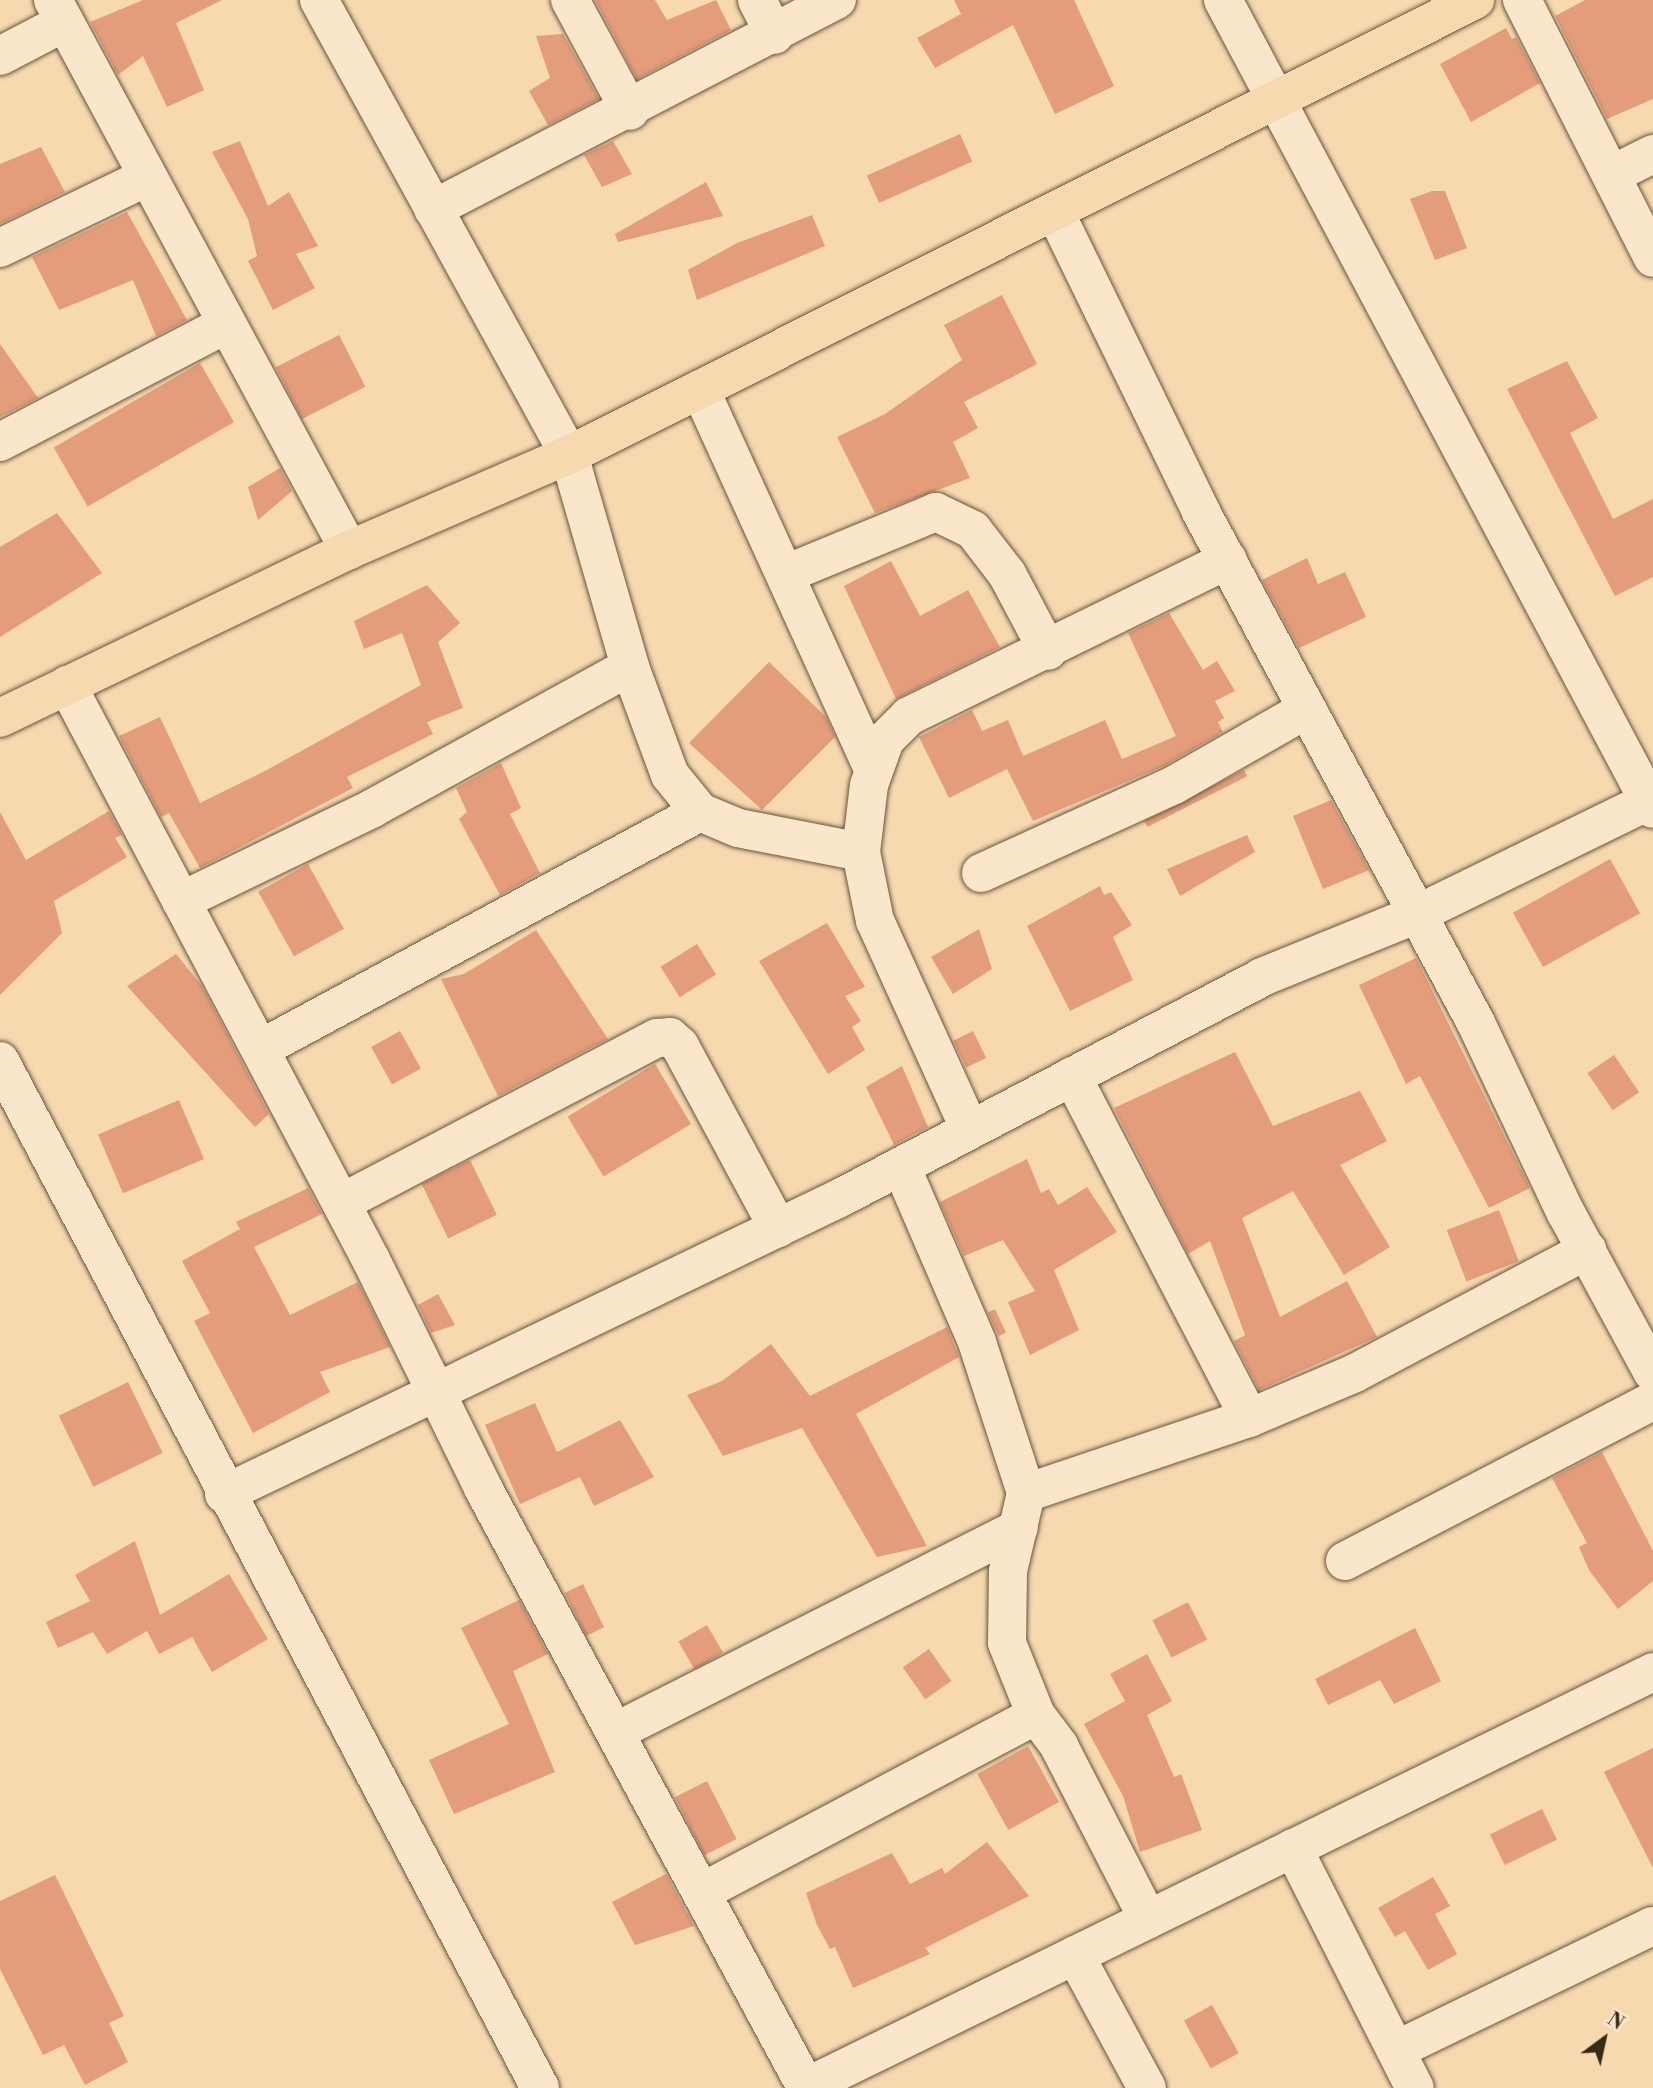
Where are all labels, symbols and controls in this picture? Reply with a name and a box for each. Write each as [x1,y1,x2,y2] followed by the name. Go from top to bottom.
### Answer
[1569,2004,1639,2074] north arrow
[1603,2007,1628,2036] text: N

